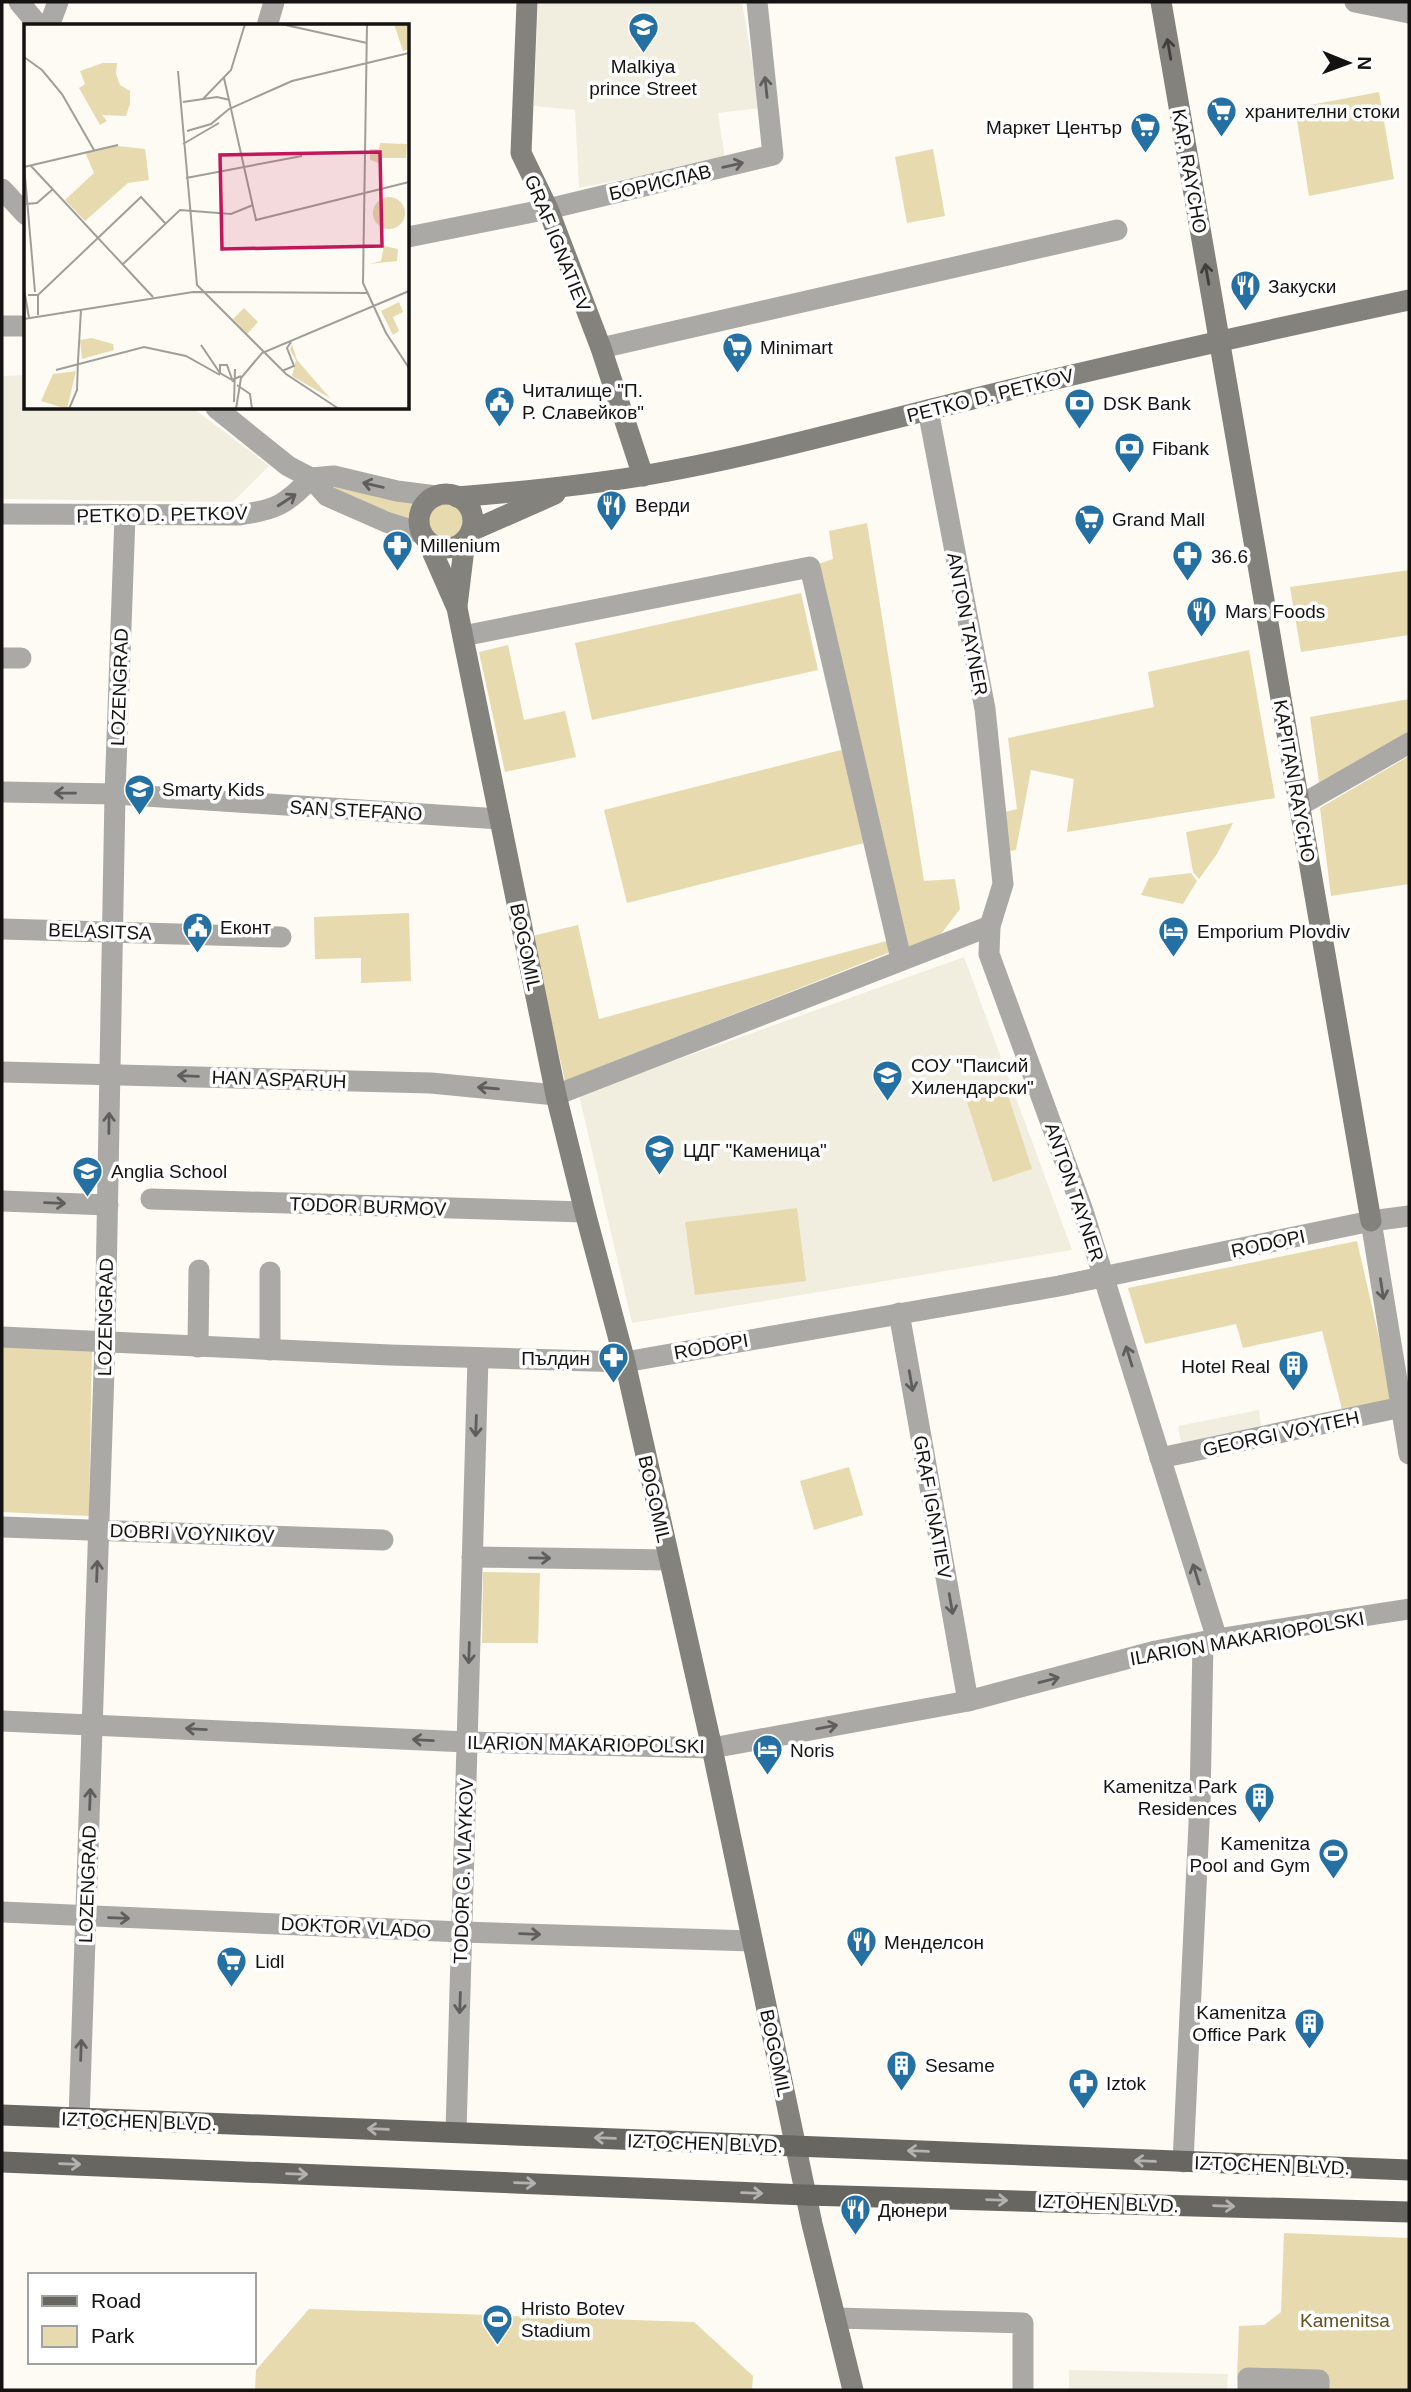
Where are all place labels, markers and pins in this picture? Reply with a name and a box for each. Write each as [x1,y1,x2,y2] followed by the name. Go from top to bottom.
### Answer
[626,10,660,54] school or university icon: Malkiya prince Street
[589,56,698,99] place label: Malkiya prince Street
[1205,94,1239,138] supermarket icon: хранителни стоки
[1245,101,1400,122] place label: хранителни стоки
[1128,110,1162,154] supermarket icon: Маркет Център
[986,117,1122,138] place label: Маркет Център
[1228,269,1262,313] restaurant icon: Закуски
[1268,276,1336,297] place label: Закуски
[720,330,754,374] supermarket icon: Minimart
[760,337,834,358] place label: Minimart
[522,380,644,423] place label: Читалище "П. Р. Славейков"
[482,384,516,428] public building icon: Читалище "П. Р. Славейков"
[1063,386,1097,430] bank icon: DSK Bank
[1103,393,1191,414] place label: DSK Bank
[1112,431,1146,475] bank icon: Fibank
[1152,438,1210,459] place label: Fibank
[595,488,629,532] restaurant icon: Верди
[635,495,690,516] place label: Верди
[1072,502,1106,546] supermarket icon: Grand Mall
[1112,509,1205,530] place label: Grand Mall
[380,528,414,572] pharmacy icon: Millenium
[420,535,500,556] place label: Millenium
[1171,539,1205,583] pharmacy icon: 36.6
[1211,546,1248,567] place label: 36.6
[1185,594,1219,638] restaurant icon: Mars Foods
[1225,601,1325,622] place label: Mars Foods
[122,772,156,816] school or university icon: Smarty Kids
[162,779,264,800] place label: Smarty Kids
[180,910,214,954] public building icon: Еконт
[1157,914,1191,958] hotel icon: Emporium Plovdiv
[220,917,271,938] place label: Еконт
[1197,921,1351,942] place label: Emporium Plovdiv
[911,1055,1034,1098] place label: СОУ "Паисий Хилендарски"
[871,1059,905,1103] school or university icon: СОУ "Паисий Хилендарски"
[643,1133,677,1177] school or university icon: ЦДГ "Каменица"
[683,1140,827,1161] place label: ЦДГ "Каменица"
[71,1154,105,1198] school or university icon: Anglia School
[111,1161,227,1182] place label: Anglia School
[596,1341,630,1385] pharmacy icon: Пълдин
[521,1348,590,1369] place label: Пълдин
[1276,1349,1310,1393] building icon: Hotel Real
[1181,1356,1270,1377] place label: Hotel Real
[750,1733,784,1777] hotel icon: Noris
[790,1740,834,1761] place label: Noris
[1103,1776,1237,1819] place label: Kamenitza Park Residences
[1243,1780,1277,1824] building icon: Kamenitza Park Residences
[1190,1833,1310,1876] place label: Kamenitza Pool and Gym
[1316,1837,1350,1881] sports icon: Kamenitza Pool and Gym
[844,1925,878,1969] restaurant icon: Менделсон
[884,1932,984,1953] place label: Менделсон
[215,1944,249,1988] supermarket icon: Lidl
[255,1951,285,1972] place label: Lidl
[1192,2002,1286,2045] place label: Kamenitza Office Park
[1292,2006,1326,2050] building icon: Kamenitza Office Park
[885,2048,919,2092] building icon: Sesame
[925,2055,995,2076] place label: Sesame
[1066,2066,1100,2110] pharmacy icon: Iztok
[1106,2073,1147,2094] place label: Iztok
[838,2193,872,2237] restaurant icon: Дюнери
[878,2200,947,2221] place label: Дюнери
[521,2298,625,2341] place label: Hristo Botev Stadium
[481,2302,515,2346] sports icon: Hristo Botev Stadium

